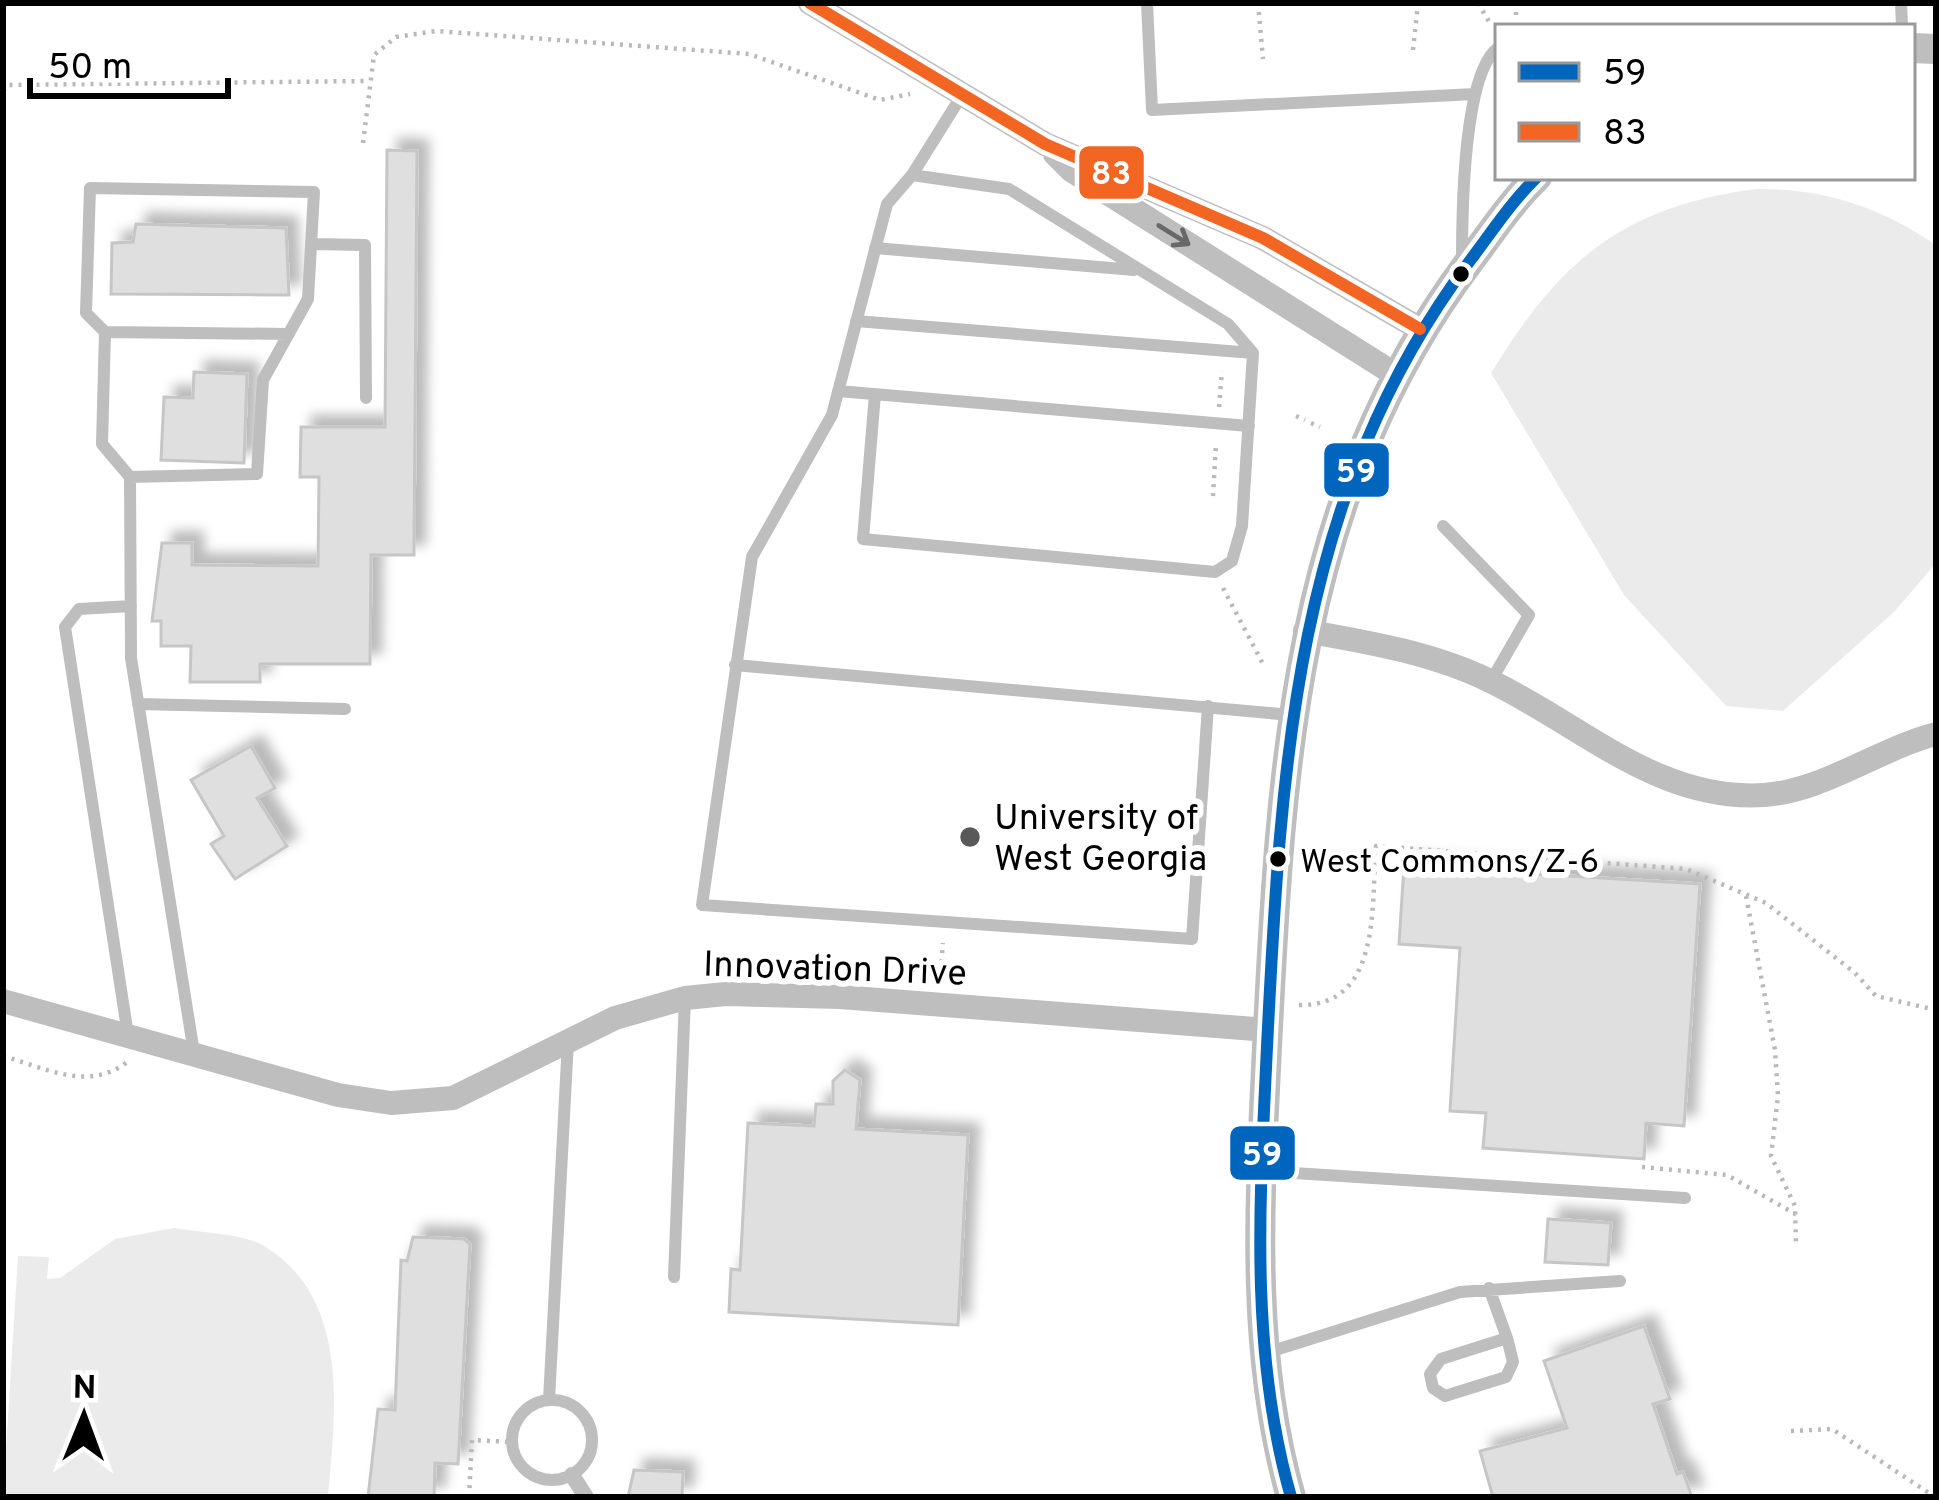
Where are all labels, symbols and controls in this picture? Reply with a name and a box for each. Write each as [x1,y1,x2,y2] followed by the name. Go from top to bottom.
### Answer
[30,24,228,98] scale bar
[1495,24,1915,180] legend
[48,46,132,92] text: 50 m
[1603,52,1647,98] text: 59
[1603,112,1647,158] text: 83
[1077,144,1146,201] line badge: 83
[1091,155,1131,197] text: 83
[1157,223,1191,248] one-way arrow
[1450,263,1472,285] unlabelled marker
[1322,441,1391,499] line badge: 59
[1336,453,1376,495] text: 59
[994,797,1207,884] place label: University of West Georgia
[957,824,983,850] marker: University of West Georgia
[1300,843,1599,885] place label: West Commons/Z-6
[1267,848,1289,870] marker: West Commons/Z-6
[702,943,967,999] street label: Innovation Drive
[1228,1124,1297,1182] line badge: 59
[1242,1136,1282,1178] text: 59
[24,1356,144,1476] north arrow
[72,1369,97,1411] text: N

